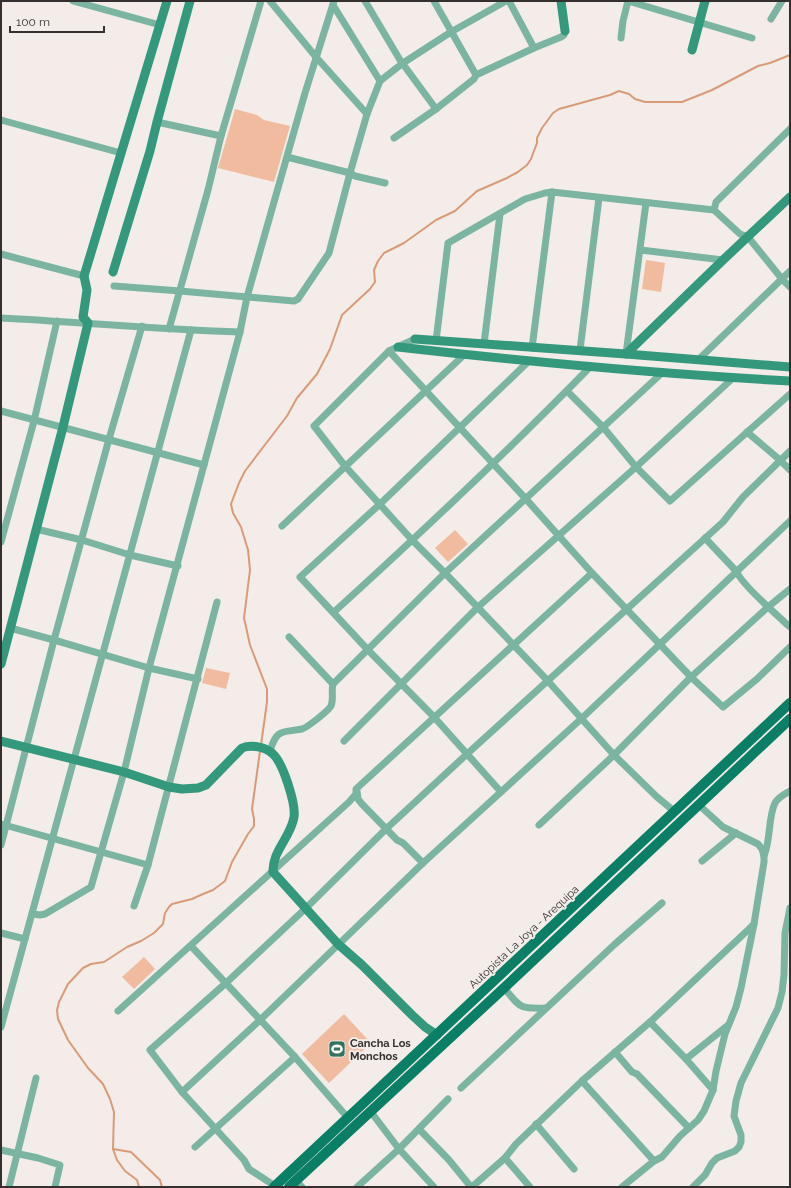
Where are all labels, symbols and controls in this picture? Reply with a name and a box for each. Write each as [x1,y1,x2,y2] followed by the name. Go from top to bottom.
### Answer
[10,8,104,34] scale bar
[16,15,50,29] text: 100 m
[466,883,582,991] street label: Autopista La Joya - Arequipa
[350,1037,411,1063] place label: Cancha Los Monchos
[327,1039,347,1059] sports icon: Cancha Los Monchos

